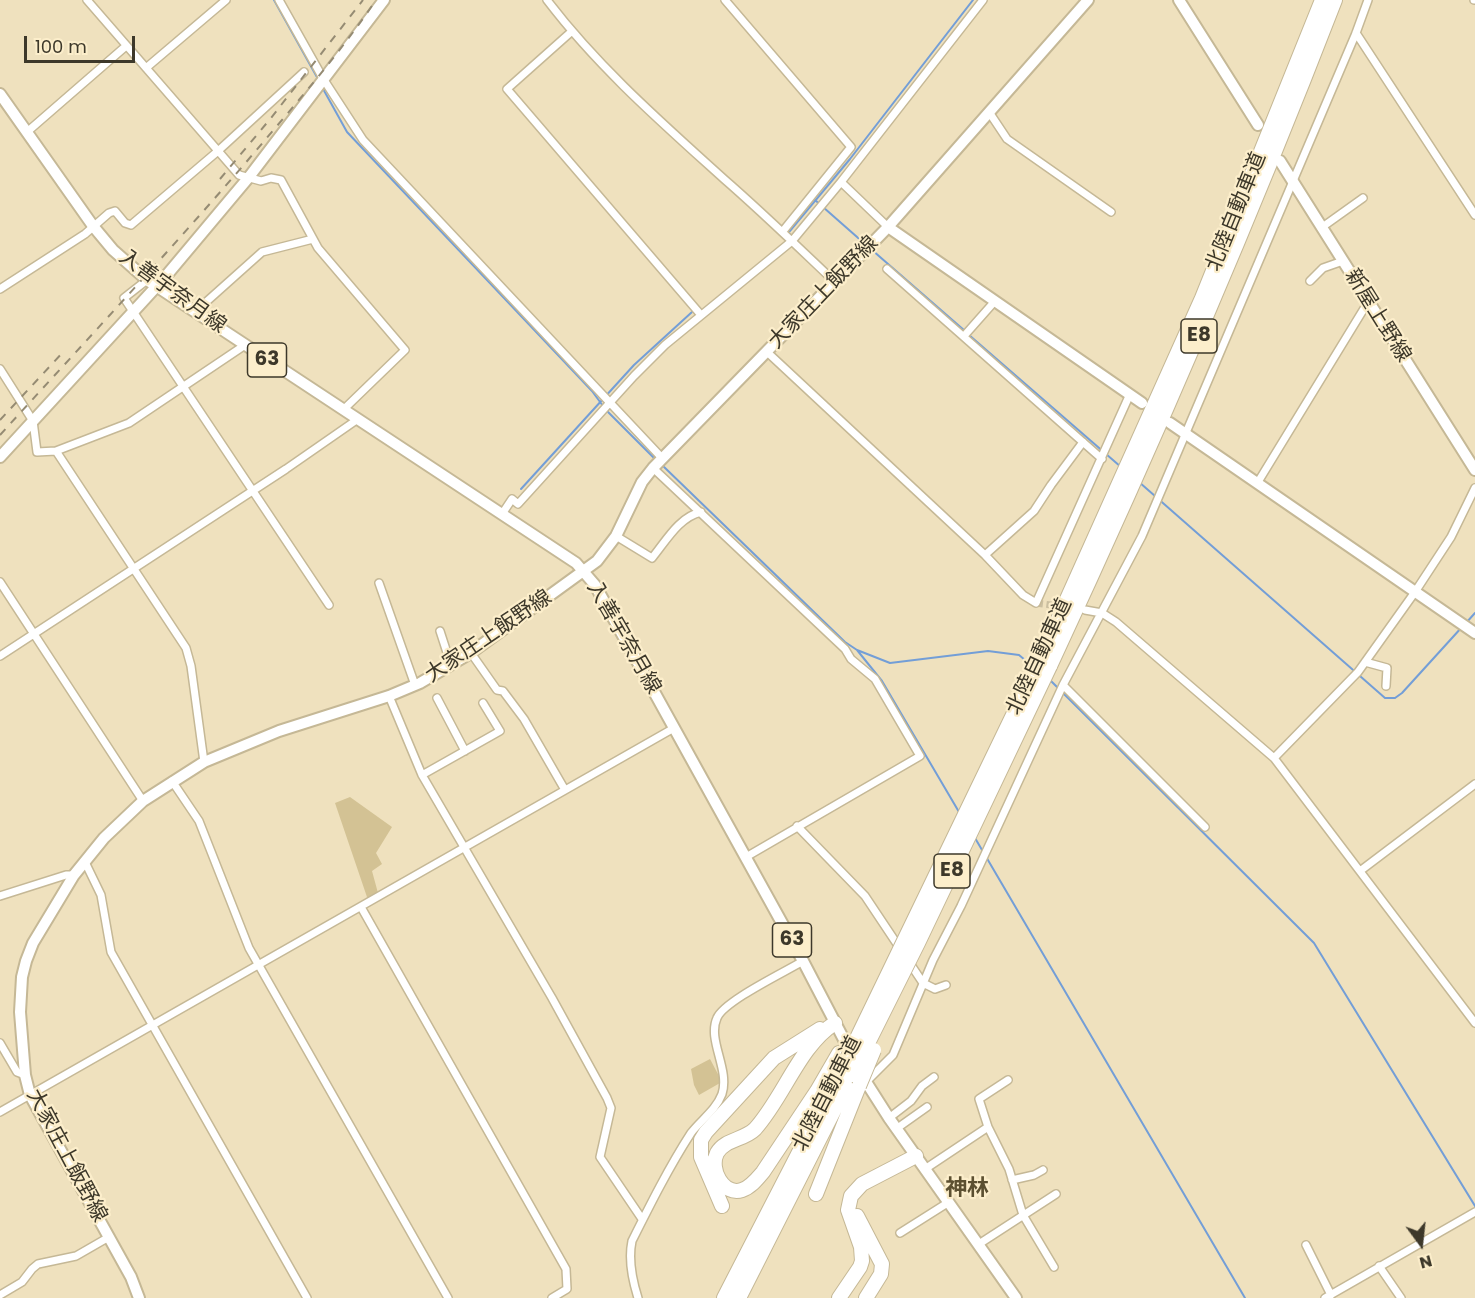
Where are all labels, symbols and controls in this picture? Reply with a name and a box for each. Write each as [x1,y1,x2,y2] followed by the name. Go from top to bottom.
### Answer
[27,24,138,62] scale bar
[35,34,87,59] text: 100 m
[1202,149,1272,275] street label: 北陸自動車道
[764,231,884,355] street label: 大家庄上飯野線
[114,245,230,339] street label: 入善宇奈月線
[1338,265,1416,367] street label: 新屋上野線
[1181,319,1217,353] road number: E8
[248,343,286,377] road number: 63
[581,577,665,699] street label: 入善宇奈月線
[421,585,557,689] street label: 大家庄上飯野線
[1002,595,1078,719] street label: 北陸自動車道
[934,854,970,888] road number: E8
[772,923,812,957] road number: 63
[788,1032,868,1156] street label: 北陸自動車道
[20,1085,112,1227] street label: 大家庄上飯野線
[945,1176,989,1202] district label: 神林
[1391,1214,1451,1274] north arrow
[1417,1249,1435,1275] text: N

